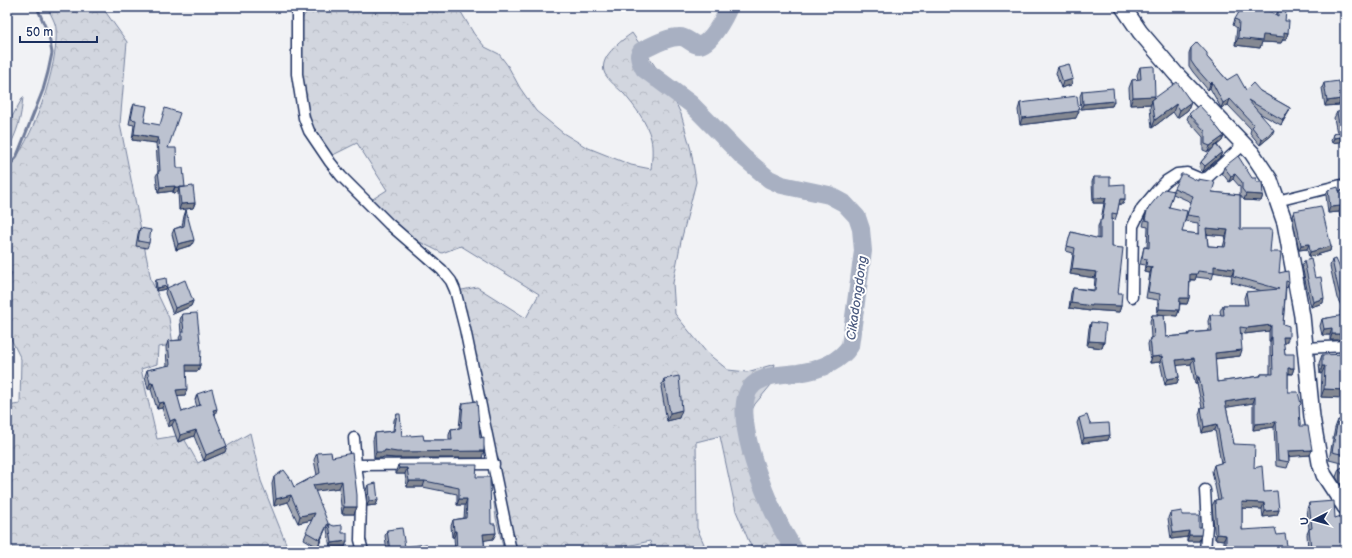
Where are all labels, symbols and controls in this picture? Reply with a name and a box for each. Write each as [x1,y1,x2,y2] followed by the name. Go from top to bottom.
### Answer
[20,18,97,44] scale bar
[26,25,53,40] text: 50 m
[843,254,871,341] water label: Cikadongdong
[1294,500,1334,540] north arrow
[1298,516,1311,526] text: U

